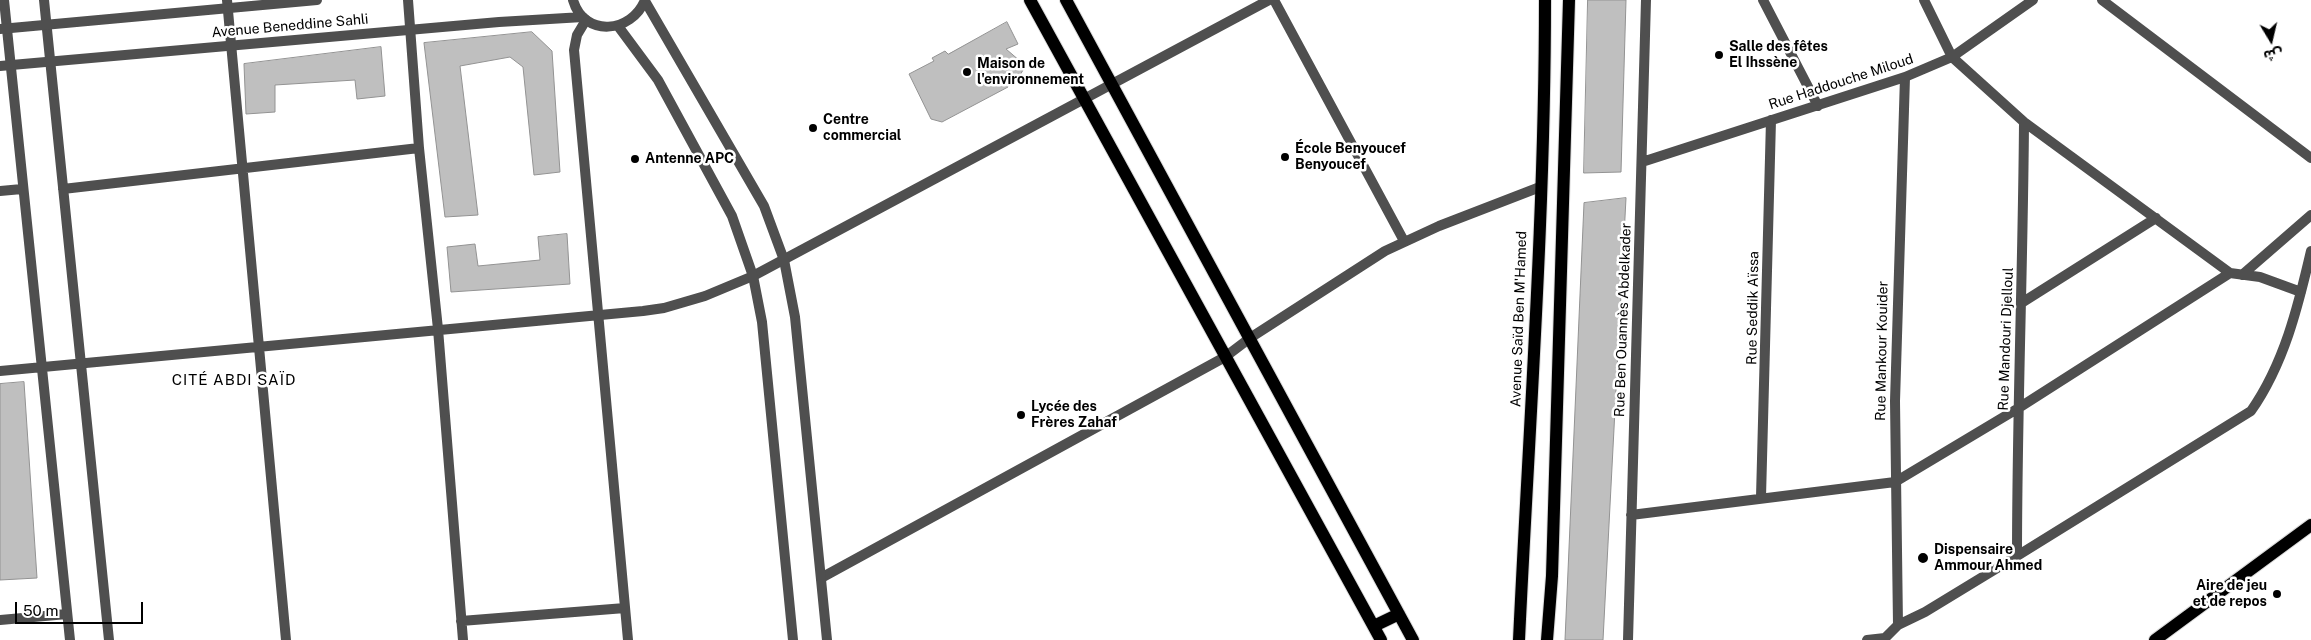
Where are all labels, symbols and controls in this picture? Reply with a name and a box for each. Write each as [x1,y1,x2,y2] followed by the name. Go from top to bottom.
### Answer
[211,11,369,41] street label: Avenue Beneddine Sahli
[2246,15,2296,65] north arrow
[1729,39,1828,72] place label: Salle des fêtes El Ihssène
[2263,45,2284,64] text: ش
[1713,49,1725,61] marker: Salle des fêtes El Ihssène
[1767,51,1915,113] street label: Rue Haddouche Miloud
[977,56,1084,88] place label: Maison de l'environnement
[961,66,973,78] marker: Maison de l'environnement
[823,112,901,144] place label: Centre commercial
[807,122,819,134] marker: Centre commercial
[1295,141,1406,174] place label: École Benyoucef Benyoucef
[645,151,734,167] place label: Antenne APC
[1279,151,1291,163] marker: École Benyoucef Benyoucef
[629,153,641,165] marker: Antenne APC
[1611,223,1635,417] street label: Rue Ben Ouannès Abdelkader
[1508,231,1530,407] street label: Avenue Saïd Ben M'Hamed
[1744,251,1762,365] street label: Rue Seddik Aïssa
[1995,267,2017,411] street label: Rue Mandouri Djelloul
[1872,281,1892,421] street label: Rue Mankour Kouider
[170,371,298,389] district label: CITÉ ABDI SAÏD
[1031,399,1117,432] place label: Lycée des Frères Zahaf
[1015,409,1027,421] marker: Lycée des Frères Zahaf
[1934,542,2042,574] place label: Dispensaire Ammour Ahmed
[1916,551,1930,565] marker: Dispensaire Ammour Ahmed
[2193,578,2267,610] place label: Aire de jeu et de repos
[2271,588,2283,600] marker: Aire de jeu et de repos
[18,592,145,624] scale bar
[23,602,58,619] text: 50 m

